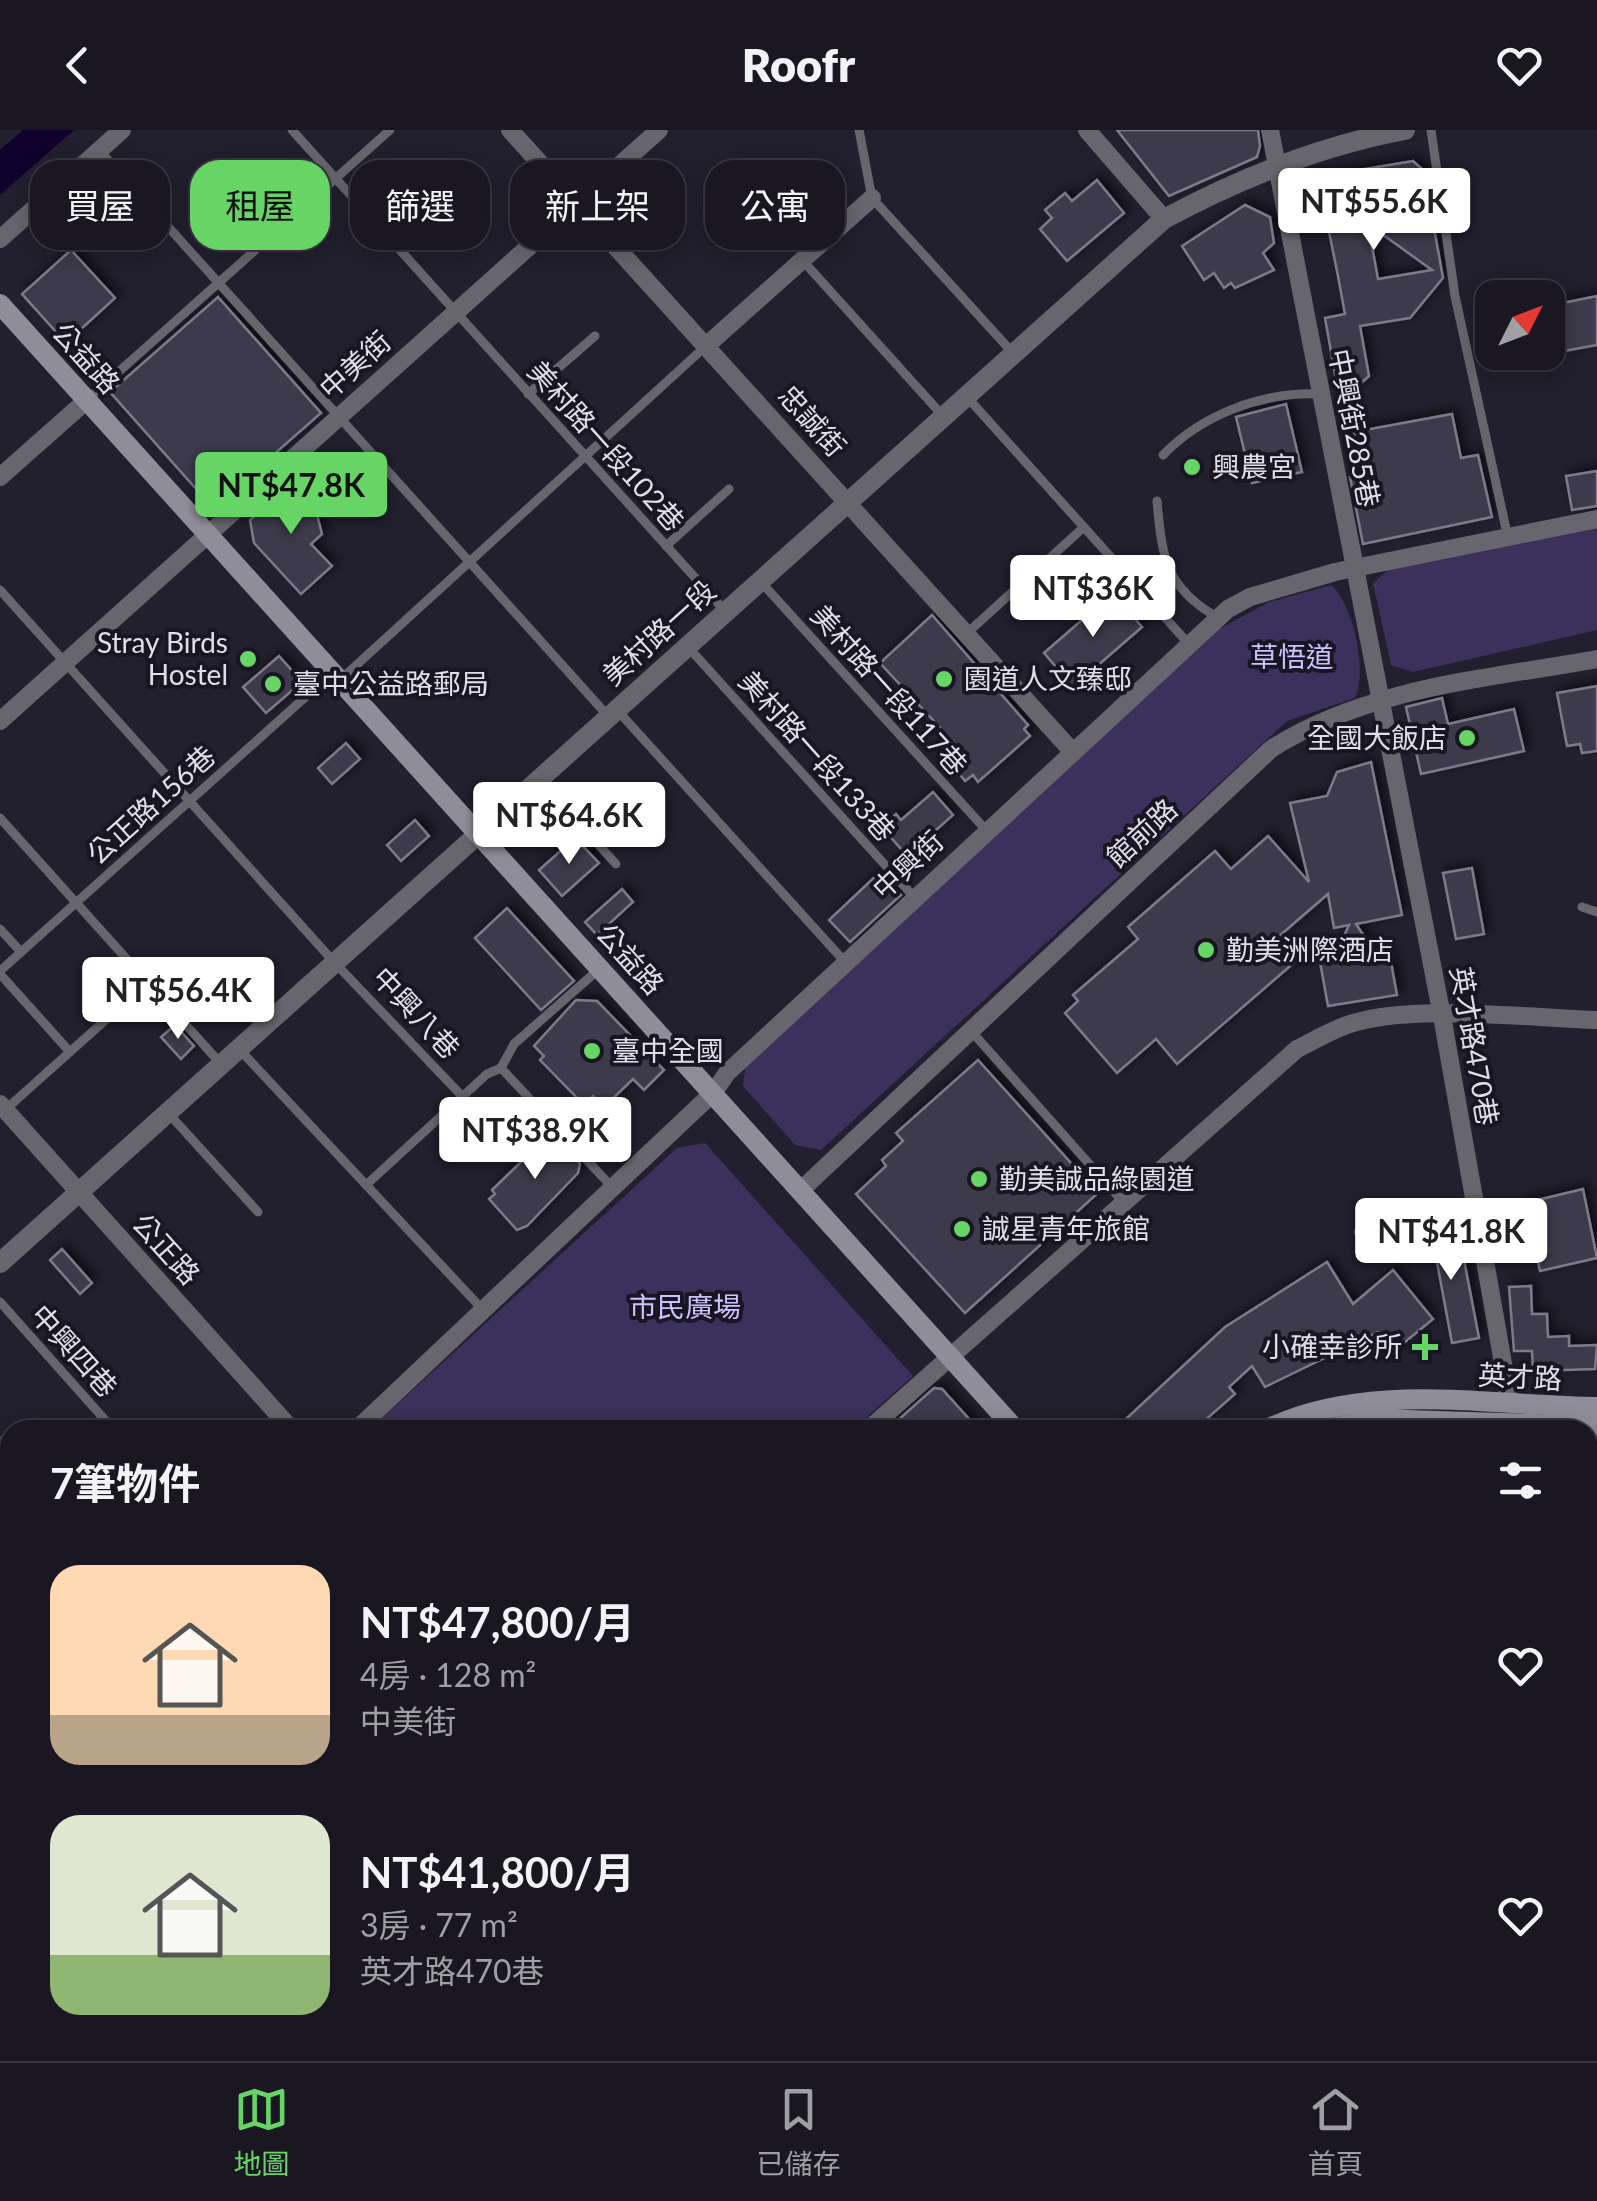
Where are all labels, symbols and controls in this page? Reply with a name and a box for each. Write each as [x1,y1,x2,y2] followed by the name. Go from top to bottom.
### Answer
[50,38,105,93] icon: back
[742,38,855,92] text: Roofr
[1492,38,1547,93] icon: heart
[30,160,170,250] chip: 買屋
[190,160,330,250] chip: 租屋
[350,160,490,250] chip: 篩選
[510,160,685,250] chip: 新上架
[705,160,845,250] chip: 公寓
[1271,168,1477,253] pin: NT$55.6K
[1300,181,1448,220] text: NT$55.6K
[1475,280,1565,370] north arrow
[1475,280,1565,370] map controls
[46,315,127,400] street label: 公益路
[312,324,397,405] street label: 中美街
[1323,346,1387,510] street label: 中興街285巷
[522,353,692,537] street label: 美村路一段102巷
[772,378,853,463] street label: 忠誠街
[1212,449,1296,483] place label: 興農宮
[188,452,394,537] pin: NT$47.8K
[1181,456,1203,478] marker: 興農宮
[217,465,365,504] text: NT$47.8K
[1012,555,1174,640] pin: NT$36K
[1032,568,1154,607] text: NT$36K
[595,573,722,692] street label: 美村路一段
[805,597,975,781] street label: 美村路一段117巷
[97,625,228,691] place label: Stray Birds Hostel
[1250,639,1334,673] park label: 草悟道
[237,648,259,670] marker: Stray Birds Hostel
[964,661,1132,695] place label: 園道人文臻邸
[733,663,903,847] street label: 美村路一段133巷
[293,666,489,700] place label: 臺中公益路郵局
[933,668,955,690] marker: 園道人文臻邸
[262,673,284,695] marker: 臺中公益路郵局
[1307,720,1447,754] place label: 全國大飯店
[1456,727,1478,749] marker: 全國大飯店
[79,738,221,871] street label: 公正路156巷
[466,782,672,867] pin: NT$64.6K
[1099,791,1184,873] street label: 館前路
[495,795,643,834] text: NT$64.6K
[865,823,950,905] street label: 中興街
[590,916,671,1001] street label: 公益路
[1226,932,1394,966] place label: 勤美洲際酒店
[1195,939,1217,961] marker: 勤美洲際酒店
[75,957,281,1042] pin: NT$56.4K
[366,960,467,1065] street label: 中興八巷
[1444,964,1506,1128] street label: 英才路470巷
[104,970,252,1009] text: NT$56.4K
[612,1033,724,1067] place label: 臺中全國
[581,1040,603,1062] marker: 臺中全國
[432,1097,638,1182] pin: NT$38.9K
[461,1110,609,1149] text: NT$38.9K
[999,1161,1195,1195] place label: 勤美誠品綠園道
[968,1168,990,1190] marker: 勤美誠品綠園道
[1348,1198,1554,1283] pin: NT$41.8K
[126,1206,207,1291] street label: 公正路
[982,1211,1150,1245] place label: 誠星青年旅館
[1377,1211,1525,1250] text: NT$41.8K
[951,1218,973,1240] marker: 誠星青年旅館
[629,1289,741,1323] park label: 市民廣場
[25,1297,125,1403] street label: 中興四巷
[1262,1329,1402,1363] place label: 小確幸診所
[1412,1334,1438,1360] marker: 小確幸診所
[1477,1357,1563,1395] street label: 英才路
[1493,1453,1548,1508] icon: filters
[50,1458,200,1508] text: 7筆物件
[360,1597,635,1647] text: NT$47,800/月
[130,1605,250,1725] icon: home
[1493,1638,1548,1693] icon: heart
[360,1655,536,1694] text: 4房 · 128 m²
[360,1701,456,1740] text: 中美街
[360,1847,635,1897] text: NT$41,800/月
[130,1855,250,1975] icon: home
[1493,1888,1548,1943] icon: heart
[360,1905,518,1944] text: 3房 · 77 m²
[360,1951,544,1990] text: 英才路470巷
[233,2082,290,2182] tab: 地圖
[756,2082,841,2182] tab: 已儲存
[1307,2082,1364,2182] tab: 首頁

